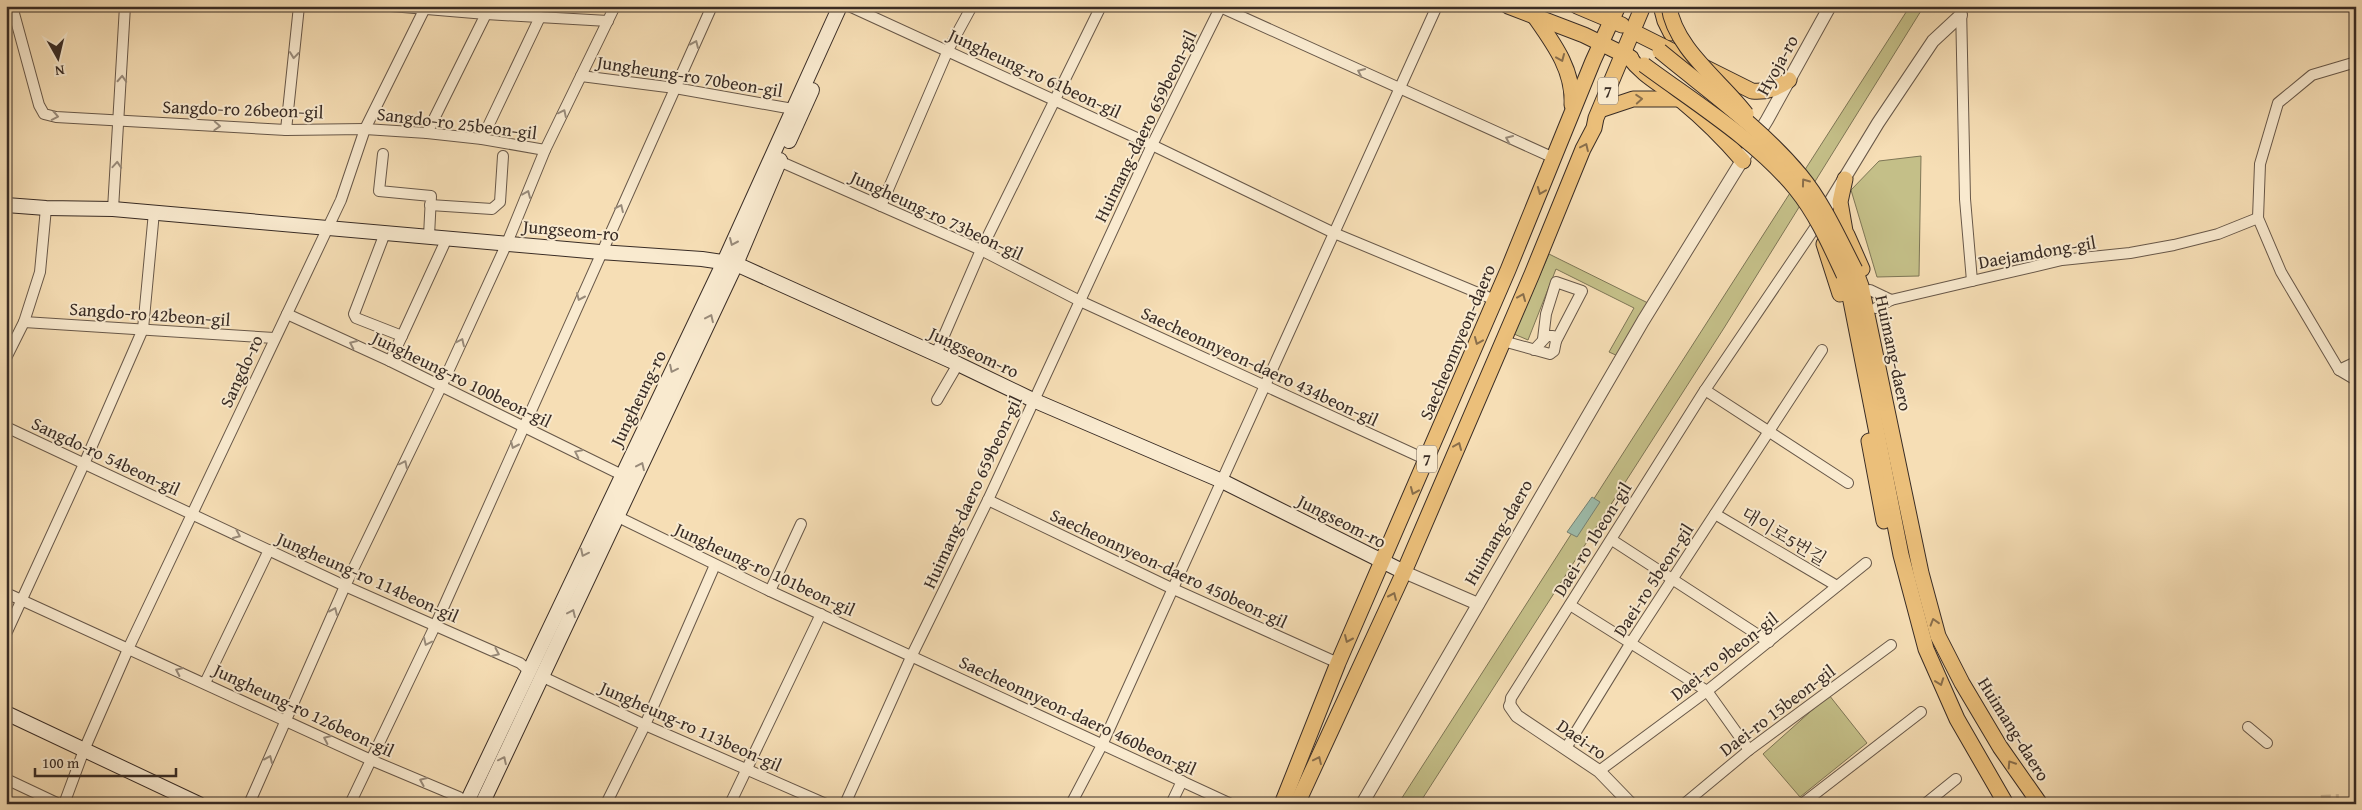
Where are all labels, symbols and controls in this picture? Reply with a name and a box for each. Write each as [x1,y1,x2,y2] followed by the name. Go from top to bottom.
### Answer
[942,20,1126,125] street label: Jungheung-ro 61beon-gil
[1087,26,1203,226] street label: Huimang-daero 659beon-gil
[1749,30,1805,100] street label: Hyoja-ro
[32,32,82,82] north arrow
[688,40,699,49] one-way arrow
[593,48,785,104] street label: Jungheung-ro 70beon-gil
[289,51,300,59] one-way arrow
[1555,53,1566,62] one-way arrow
[53,60,66,82] text: N
[1357,68,1366,78] one-way arrow
[116,75,127,83] one-way arrow
[1598,78,1618,104] road number: 7
[162,93,324,125] street label: Sangdo-ro 26beon-gil
[1635,94,1643,105] one-way arrow
[375,100,539,146] street label: Sangdo-ro 25beon-gil
[557,109,568,118] one-way arrow
[50,110,59,121] one-way arrow
[213,120,221,131] one-way arrow
[1505,134,1514,145] one-way arrow
[1578,143,1589,152] one-way arrow
[111,160,122,168] one-way arrow
[844,162,1028,267] street label: Jungheung-ro 73beon-gil
[1802,178,1811,188] one-way arrow
[1536,186,1547,195] one-way arrow
[521,190,531,199] one-way arrow
[614,204,625,213] one-way arrow
[520,212,620,248] street label: Jungseom-ro
[1976,228,2098,276] street label: Daejamdong-gil
[729,237,740,246] one-way arrow
[1412,260,1502,424] street label: Saecheonnyeon-daero
[576,292,586,301] one-way arrow
[1869,292,1919,414] street label: Huimang-daero
[1516,293,1527,302] one-way arrow
[69,295,231,333] street label: Sangdo-ro 42beon-gil
[1137,299,1383,433] street label: Saecheonnyeon-daero 434beon-gil
[704,315,714,324] one-way arrow
[923,319,1023,385] street label: Jungseom-ro
[366,323,556,434] street label: Jungheung-ro 100beon-gil
[212,330,270,412] street label: Sangdo-ro
[1473,336,1484,345] one-way arrow
[455,338,465,347] one-way arrow
[349,340,358,351] one-way arrow
[602,345,673,453] street label: Jungheung-ro
[669,364,679,373] one-way arrow
[915,391,1029,593] street label: Huimang-daero 659beon-gil
[27,410,185,502] street label: Sangdo-ro 54beon-gil
[509,440,520,449] one-way arrow
[1452,442,1462,451] one-way arrow
[1417,446,1437,472] road number: 7
[575,449,584,459] one-way arrow
[397,460,407,469] one-way arrow
[635,462,645,471] one-way arrow
[1457,474,1539,590] street label: Huimang-daero
[1546,477,1638,601] street label: Daei-ro 1beon-gil
[1291,486,1391,555] street label: Jungseom-ro
[1409,486,1419,494] one-way arrow
[1736,500,1832,572] street label: 대이로5번길
[1046,501,1292,635] street label: Saecheonnyeon-daero 450beon-gil
[668,514,860,623] street label: Jungheung-ro 101beon-gil
[1606,518,1700,642] street label: Daei-ro 5beon-gil
[271,524,463,629] street label: Jungheung-ro 114beon-gil
[232,529,241,540] one-way arrow
[580,548,590,557] one-way arrow
[1387,592,1397,601] one-way arrow
[1664,605,1784,707] street label: Daei-ro 9beon-gil
[329,607,339,615] one-way arrow
[566,609,577,618] one-way arrow
[1930,618,1940,626] one-way arrow
[1344,634,1355,643] one-way arrow
[423,637,433,646] one-way arrow
[491,646,500,657] one-way arrow
[955,648,1201,782] street label: Saecheonnyeon-daero 460beon-gil
[207,655,399,764] street label: Jungheung-ro 126beon-gil
[1713,657,1841,763] street label: Daei-ro 15beon-gil
[176,667,185,677] one-way arrow
[1971,672,2057,786] street label: Huimang-daero
[594,673,786,778] street label: Jungheung-ro 113beon-gil
[1934,677,1944,685] one-way arrow
[1552,712,1612,766] street label: Daei-ro
[323,735,332,746] one-way arrow
[35,745,176,777] scale bar
[42,752,80,773] text: 100 m
[262,755,273,764] one-way arrow
[497,756,507,765] one-way arrow
[1312,756,1322,765] one-way arrow
[2008,761,2017,770] one-way arrow
[419,777,428,788] one-way arrow

